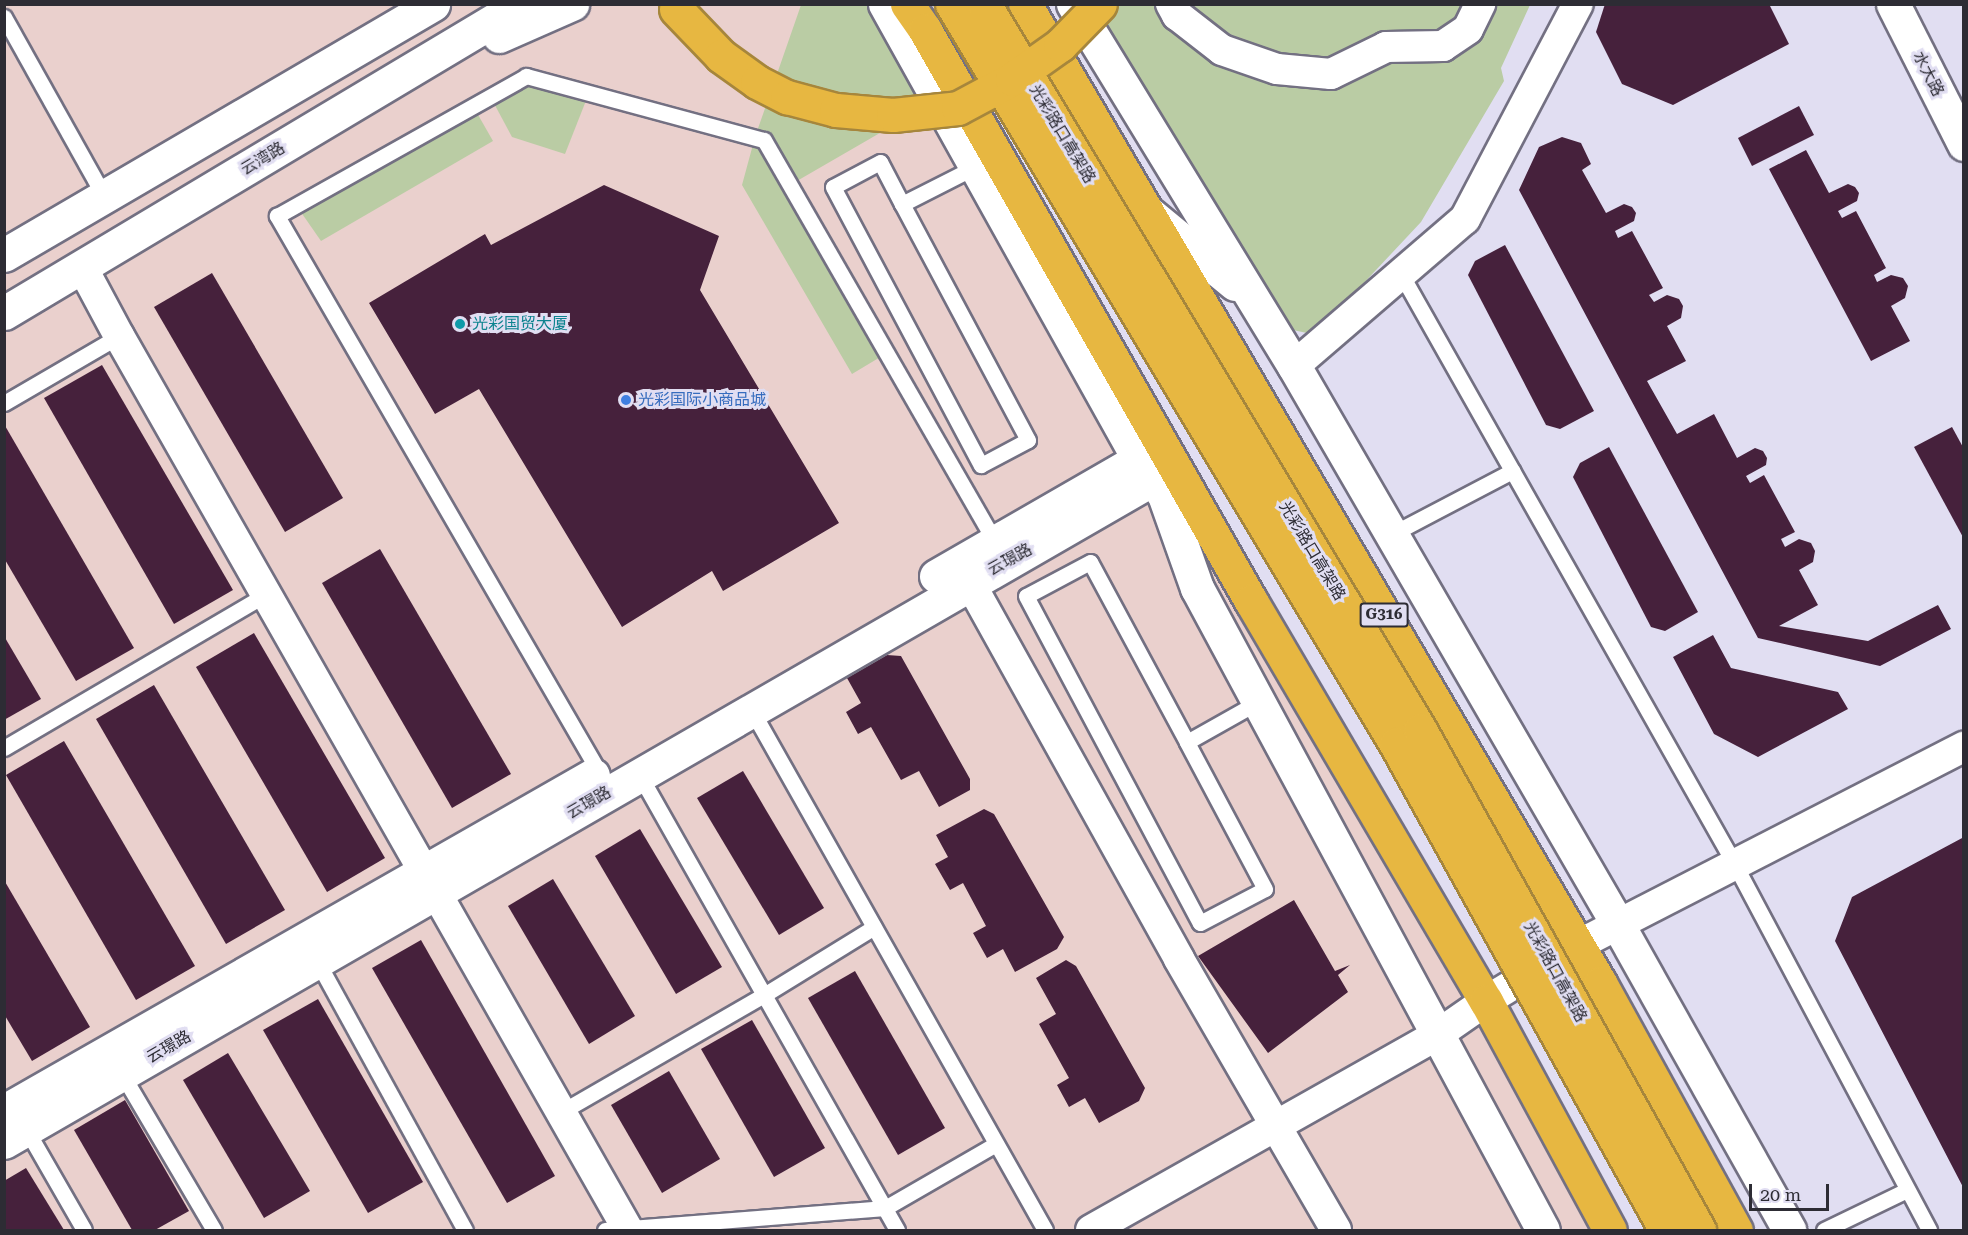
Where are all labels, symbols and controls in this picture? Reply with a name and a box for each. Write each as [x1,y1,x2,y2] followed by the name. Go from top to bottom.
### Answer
[1909,48,1947,100] street label: 水大路
[1025,81,1099,187] street label: 光彩路口高架路
[237,138,289,180] street label: 云湾路
[472,314,568,334] place label: 光彩国贸大厦
[453,317,467,331] marker: 光彩国贸大厦
[638,390,766,410] place label: 光彩国际小商品城
[619,393,633,407] marker: 光彩国际小商品城
[1275,498,1349,604] street label: 光彩路口高架路
[984,540,1036,580] street label: 云璟路
[1358,603,1410,627] road number: G316
[563,783,615,823] street label: 云璟路
[1519,918,1591,1026] street label: 光彩路口高架路
[143,1027,195,1067] street label: 云璟路
[1752,1172,1832,1210] scale bar
[1760,1184,1801,1205] text: 20 m

